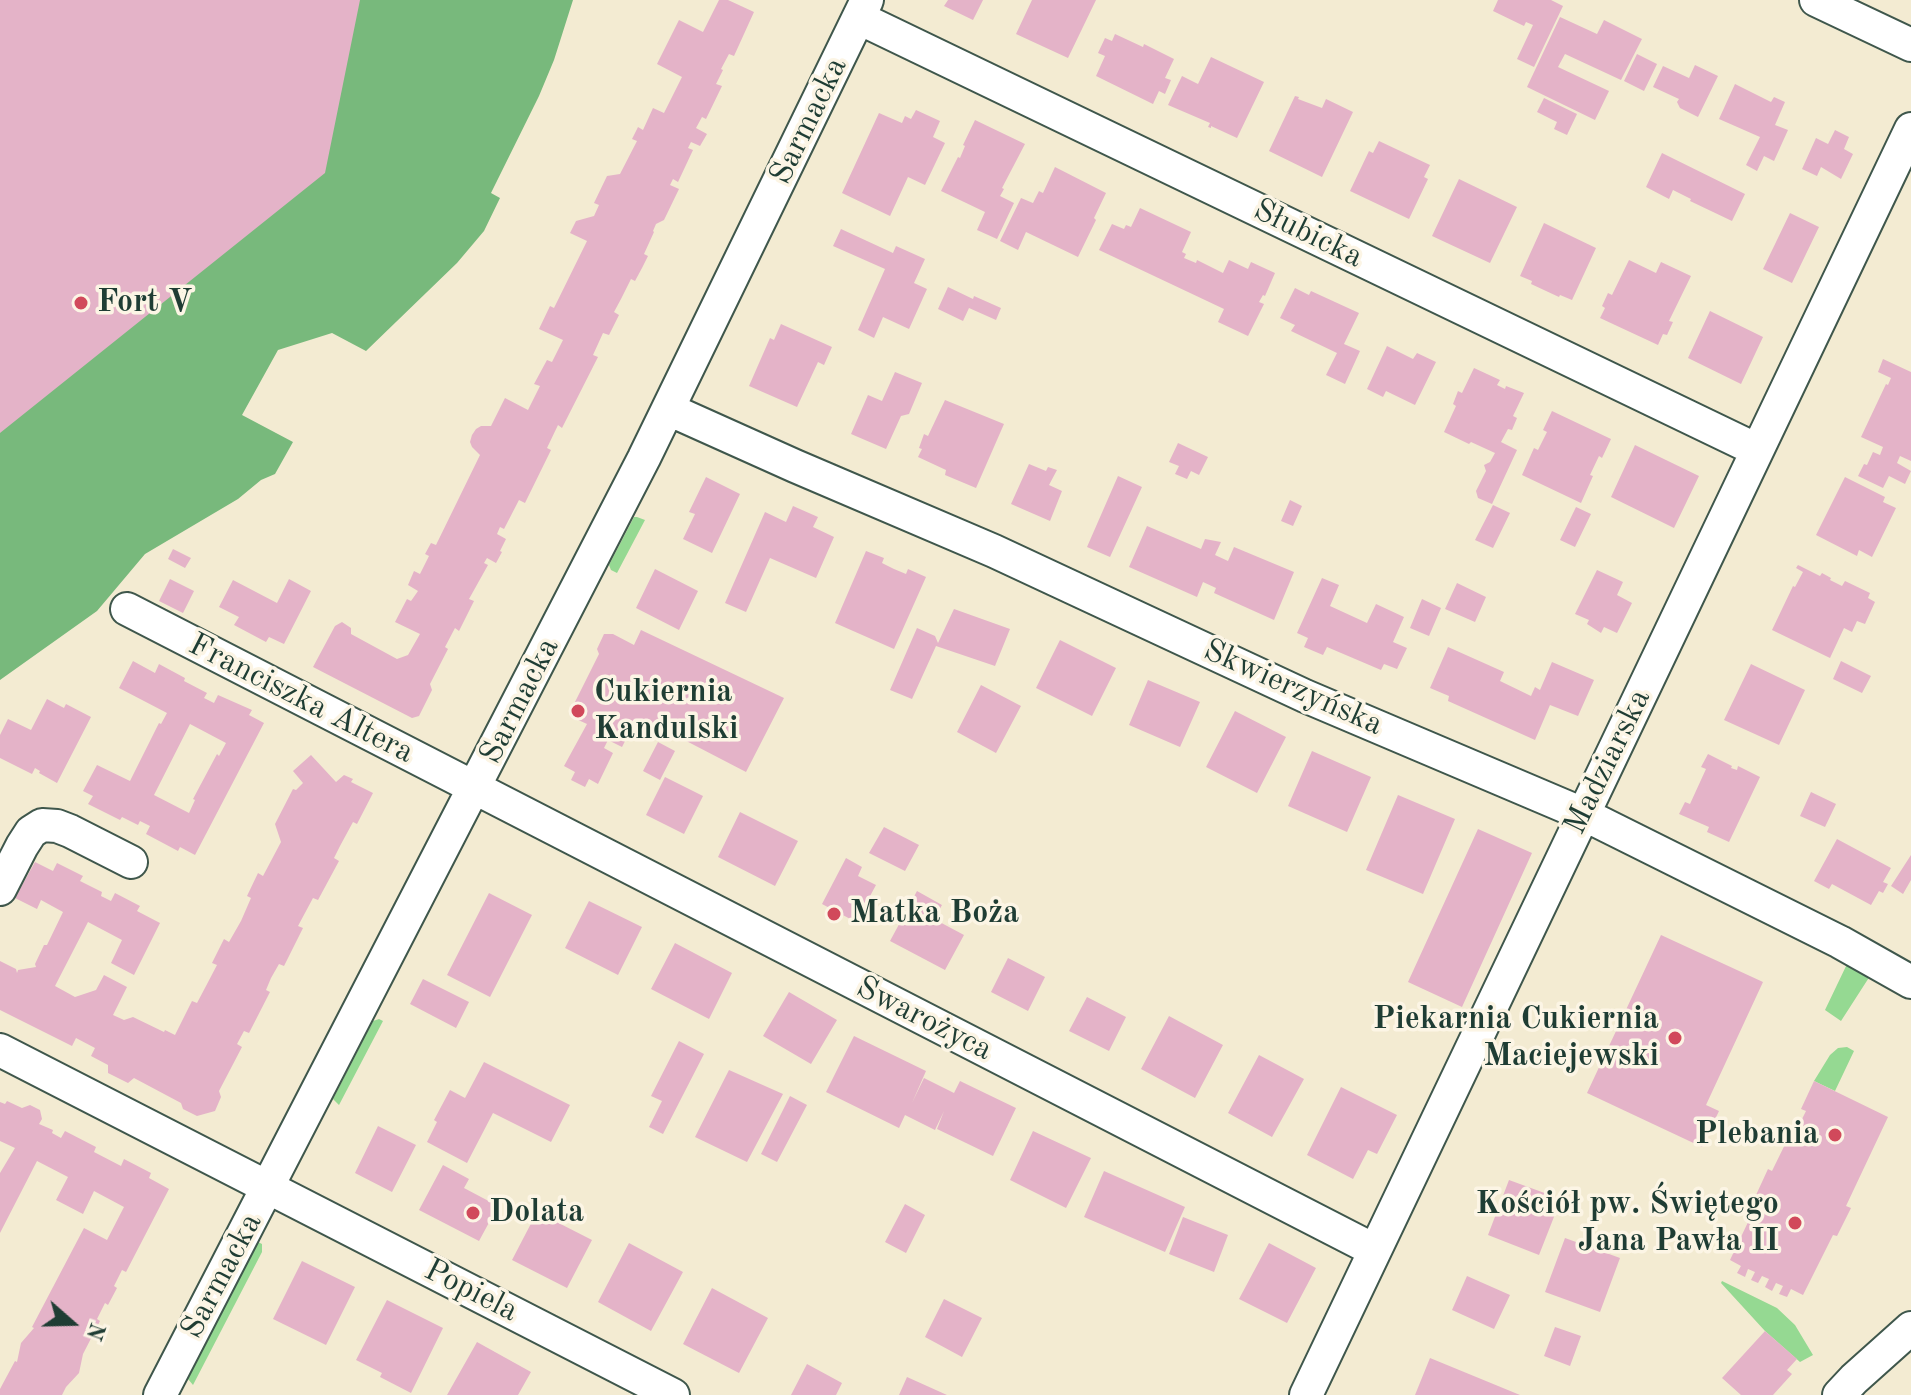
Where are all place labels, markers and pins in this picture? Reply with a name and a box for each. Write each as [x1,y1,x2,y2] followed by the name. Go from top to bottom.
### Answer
[97,284,192,322] place label: Fort V
[72,294,90,312] marker: Fort V
[594,674,739,749] place label: Cukiernia Kandulski
[569,702,587,720] marker: Cukiernia Kandulski
[850,895,1019,933] place label: Matka Boża
[825,905,843,923] marker: Matka Boża
[1373,1001,1659,1076] place label: Piekarnia Cukiernia Maciejewski
[1666,1029,1684,1047] marker: Piekarnia Cukiernia Maciejewski
[1695,1116,1819,1154] place label: Plebania
[1826,1126,1844,1144] marker: Plebania
[1476,1186,1779,1261] place label: Kościół pw. Świętego Jana Pawła II
[489,1194,584,1232] place label: Dolata
[464,1204,482,1222] marker: Dolata
[1786,1214,1804,1232] marker: Kościół pw. Świętego Jana Pawła II

